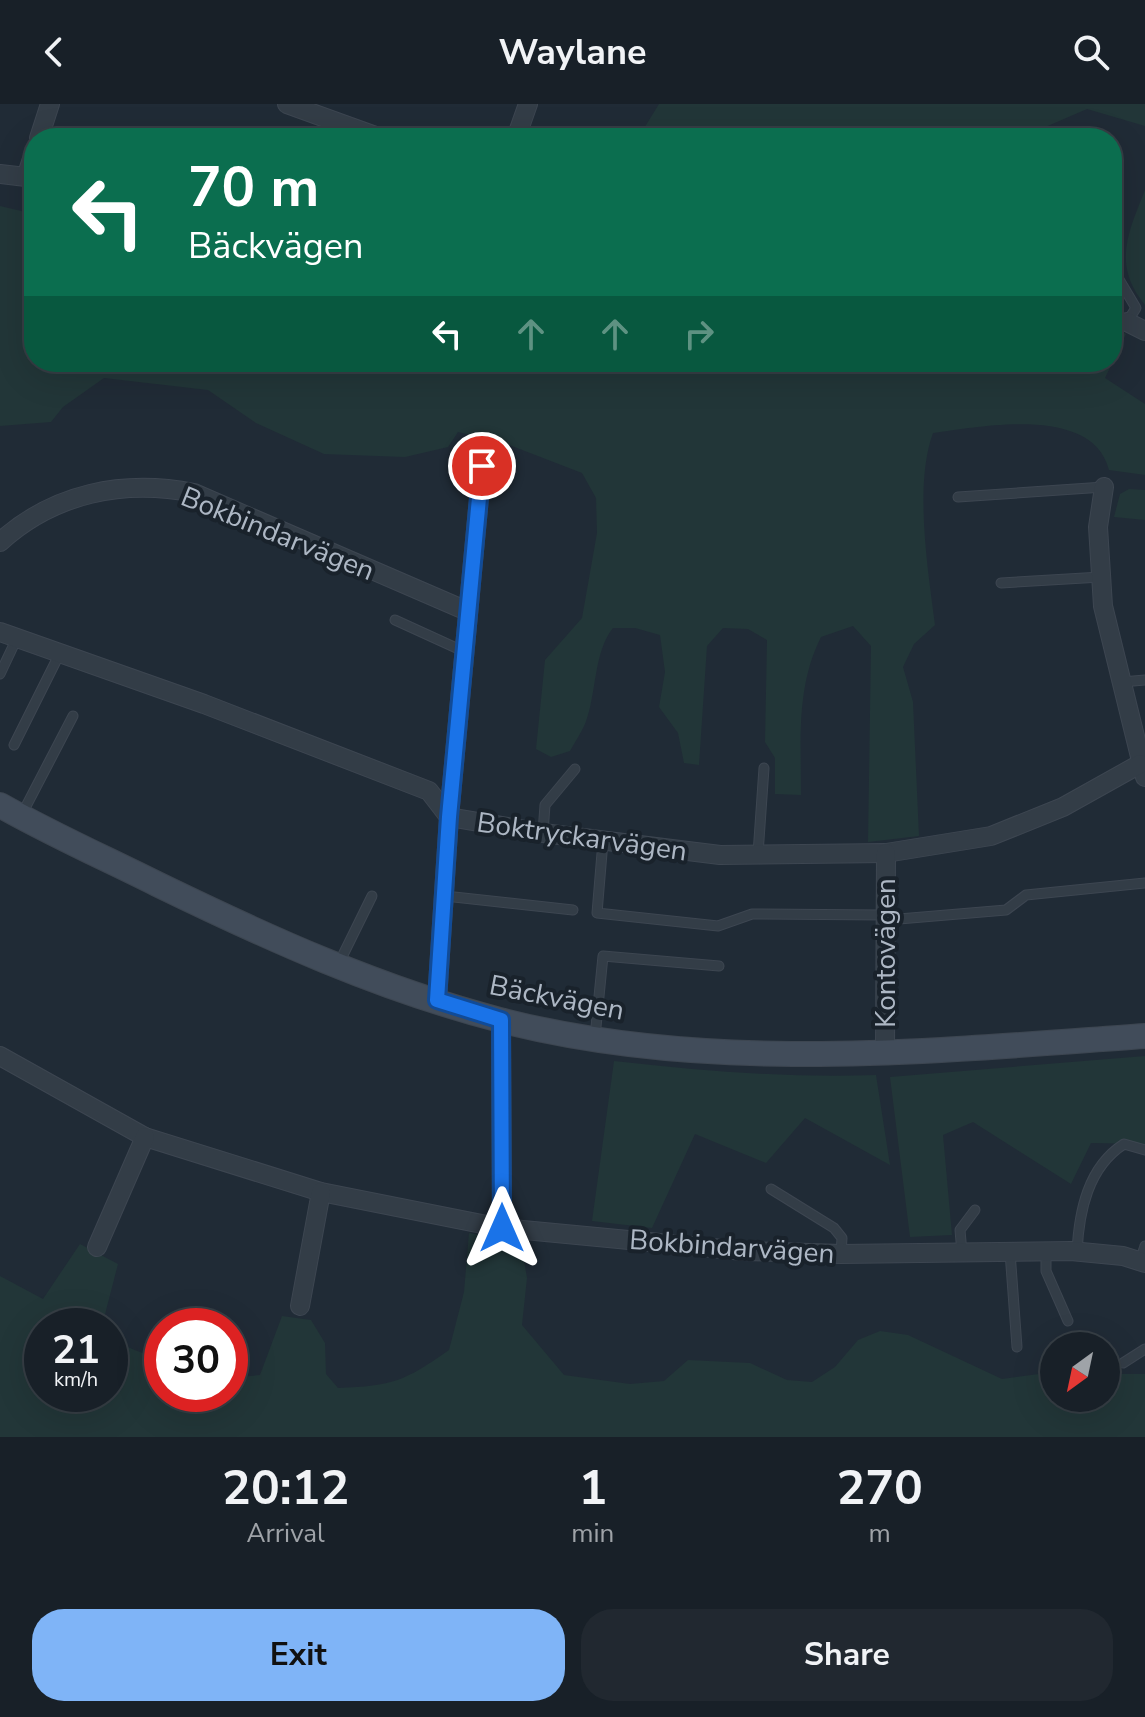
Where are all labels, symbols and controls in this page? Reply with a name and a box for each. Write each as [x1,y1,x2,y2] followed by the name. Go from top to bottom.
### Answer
[498,28,647,77] text: Waylane
[32,30,76,74] icon: back
[1069,30,1113,74] icon: search
[188,149,319,226] text: 70 m
[56,160,160,264] icon: left
[188,222,363,271] text: Bäckvägen
[425,312,469,356] icon: left
[509,312,553,356] icon: ahead
[593,312,637,356] icon: ahead
[677,312,721,356] icon: right
[448,432,516,500] pin
[460,444,504,488] icon: arrive
[175,478,380,590] street label: Bokbindarvägen
[474,803,689,871] street label: Boktryckarvägen
[867,878,905,1028] street label: Kontovägen
[486,966,627,1030] street label: Bäckvägen
[460,1186,544,1270] position arrow
[628,1221,836,1273] street label: Bokbindarvägen
[144,1308,248,1412] speed limit sign: 30
[52,1323,100,1377] text: 21
[1040,1332,1120,1412] north arrow
[1040,1332,1120,1412] map controls
[54,1366,98,1393] text: km/h
[222,1455,349,1521] text: 20:12
[578,1455,607,1521] text: 1
[836,1455,923,1521] text: 270
[247,1516,325,1551] text: Arrival
[571,1516,614,1551] text: min
[869,1516,891,1551] text: m
[32,1609,565,1701] button: Exit
[581,1609,1113,1701] button: Share

